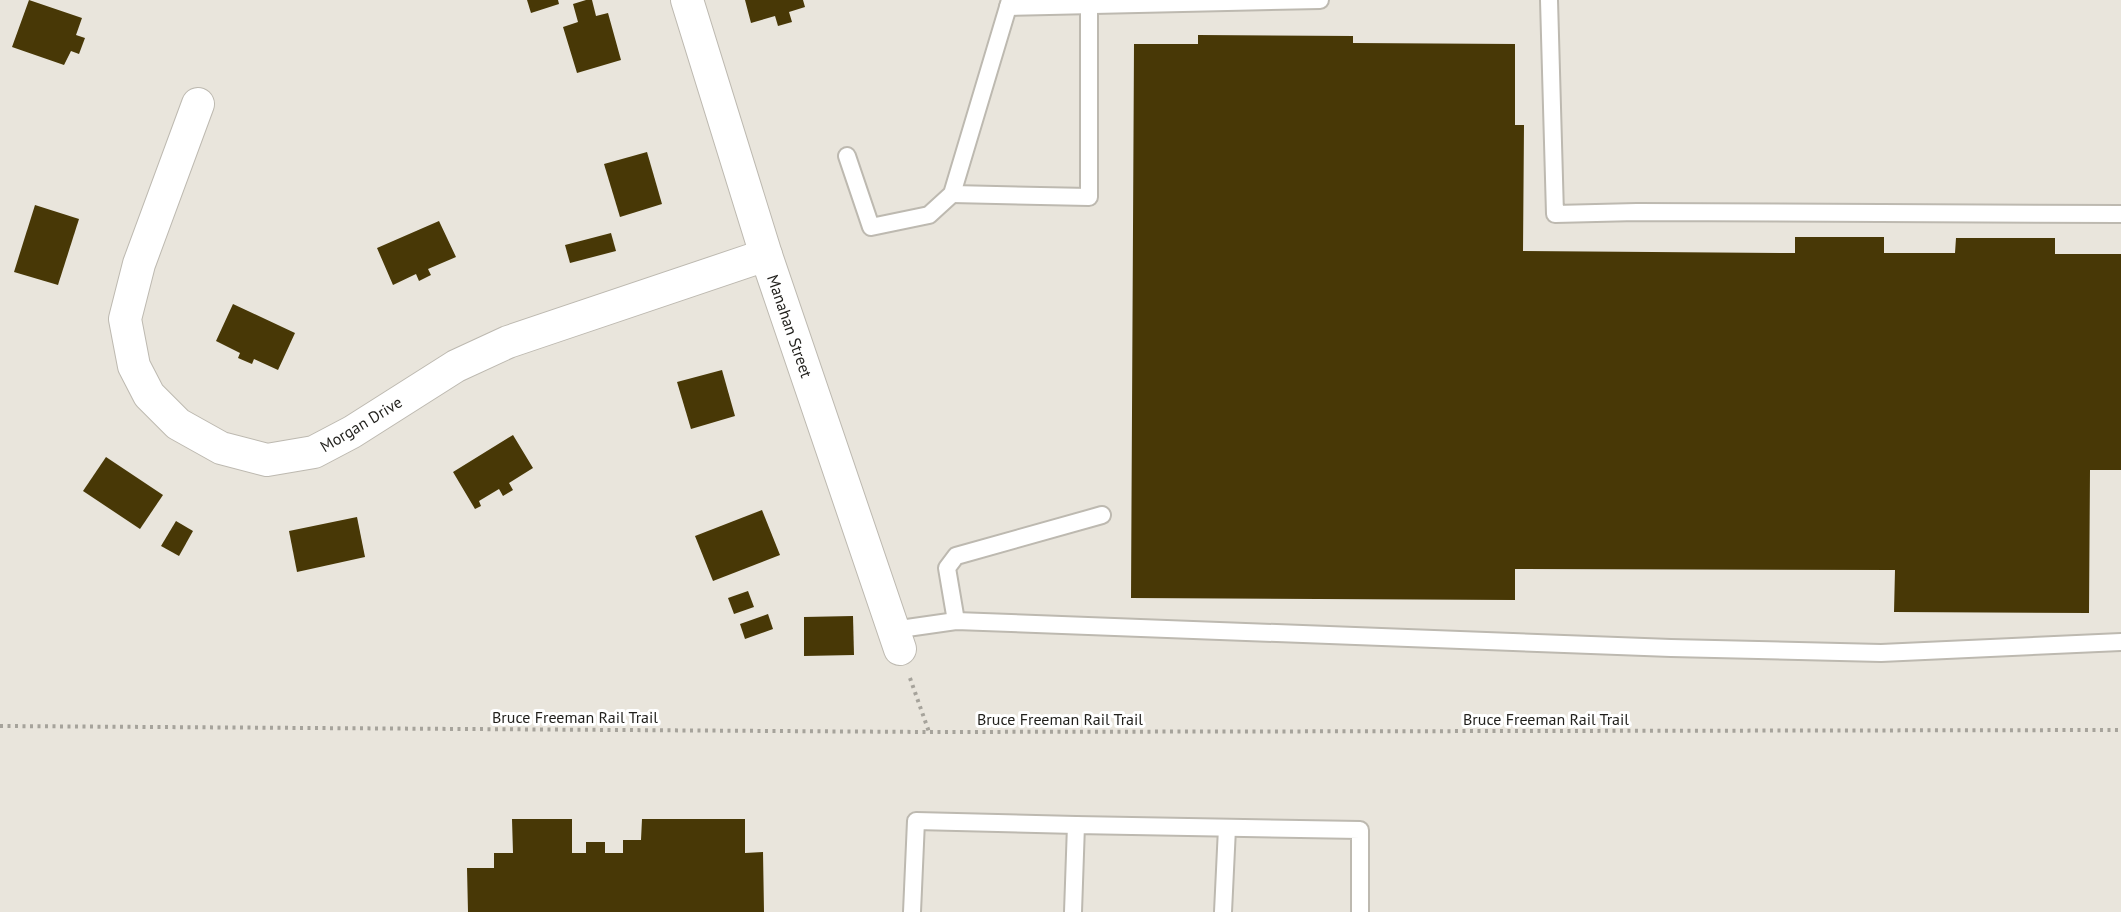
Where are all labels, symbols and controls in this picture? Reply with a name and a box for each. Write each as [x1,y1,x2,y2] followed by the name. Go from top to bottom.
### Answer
[763,272,817,381] street label: Manahan Street
[316,392,406,456] street label: Morgan Drive
[492,707,658,727] street label: Bruce Freeman Rail Trail
[977,709,1143,729] street label: Bruce Freeman Rail Trail
[1463,709,1629,729] street label: Bruce Freeman Rail Trail

